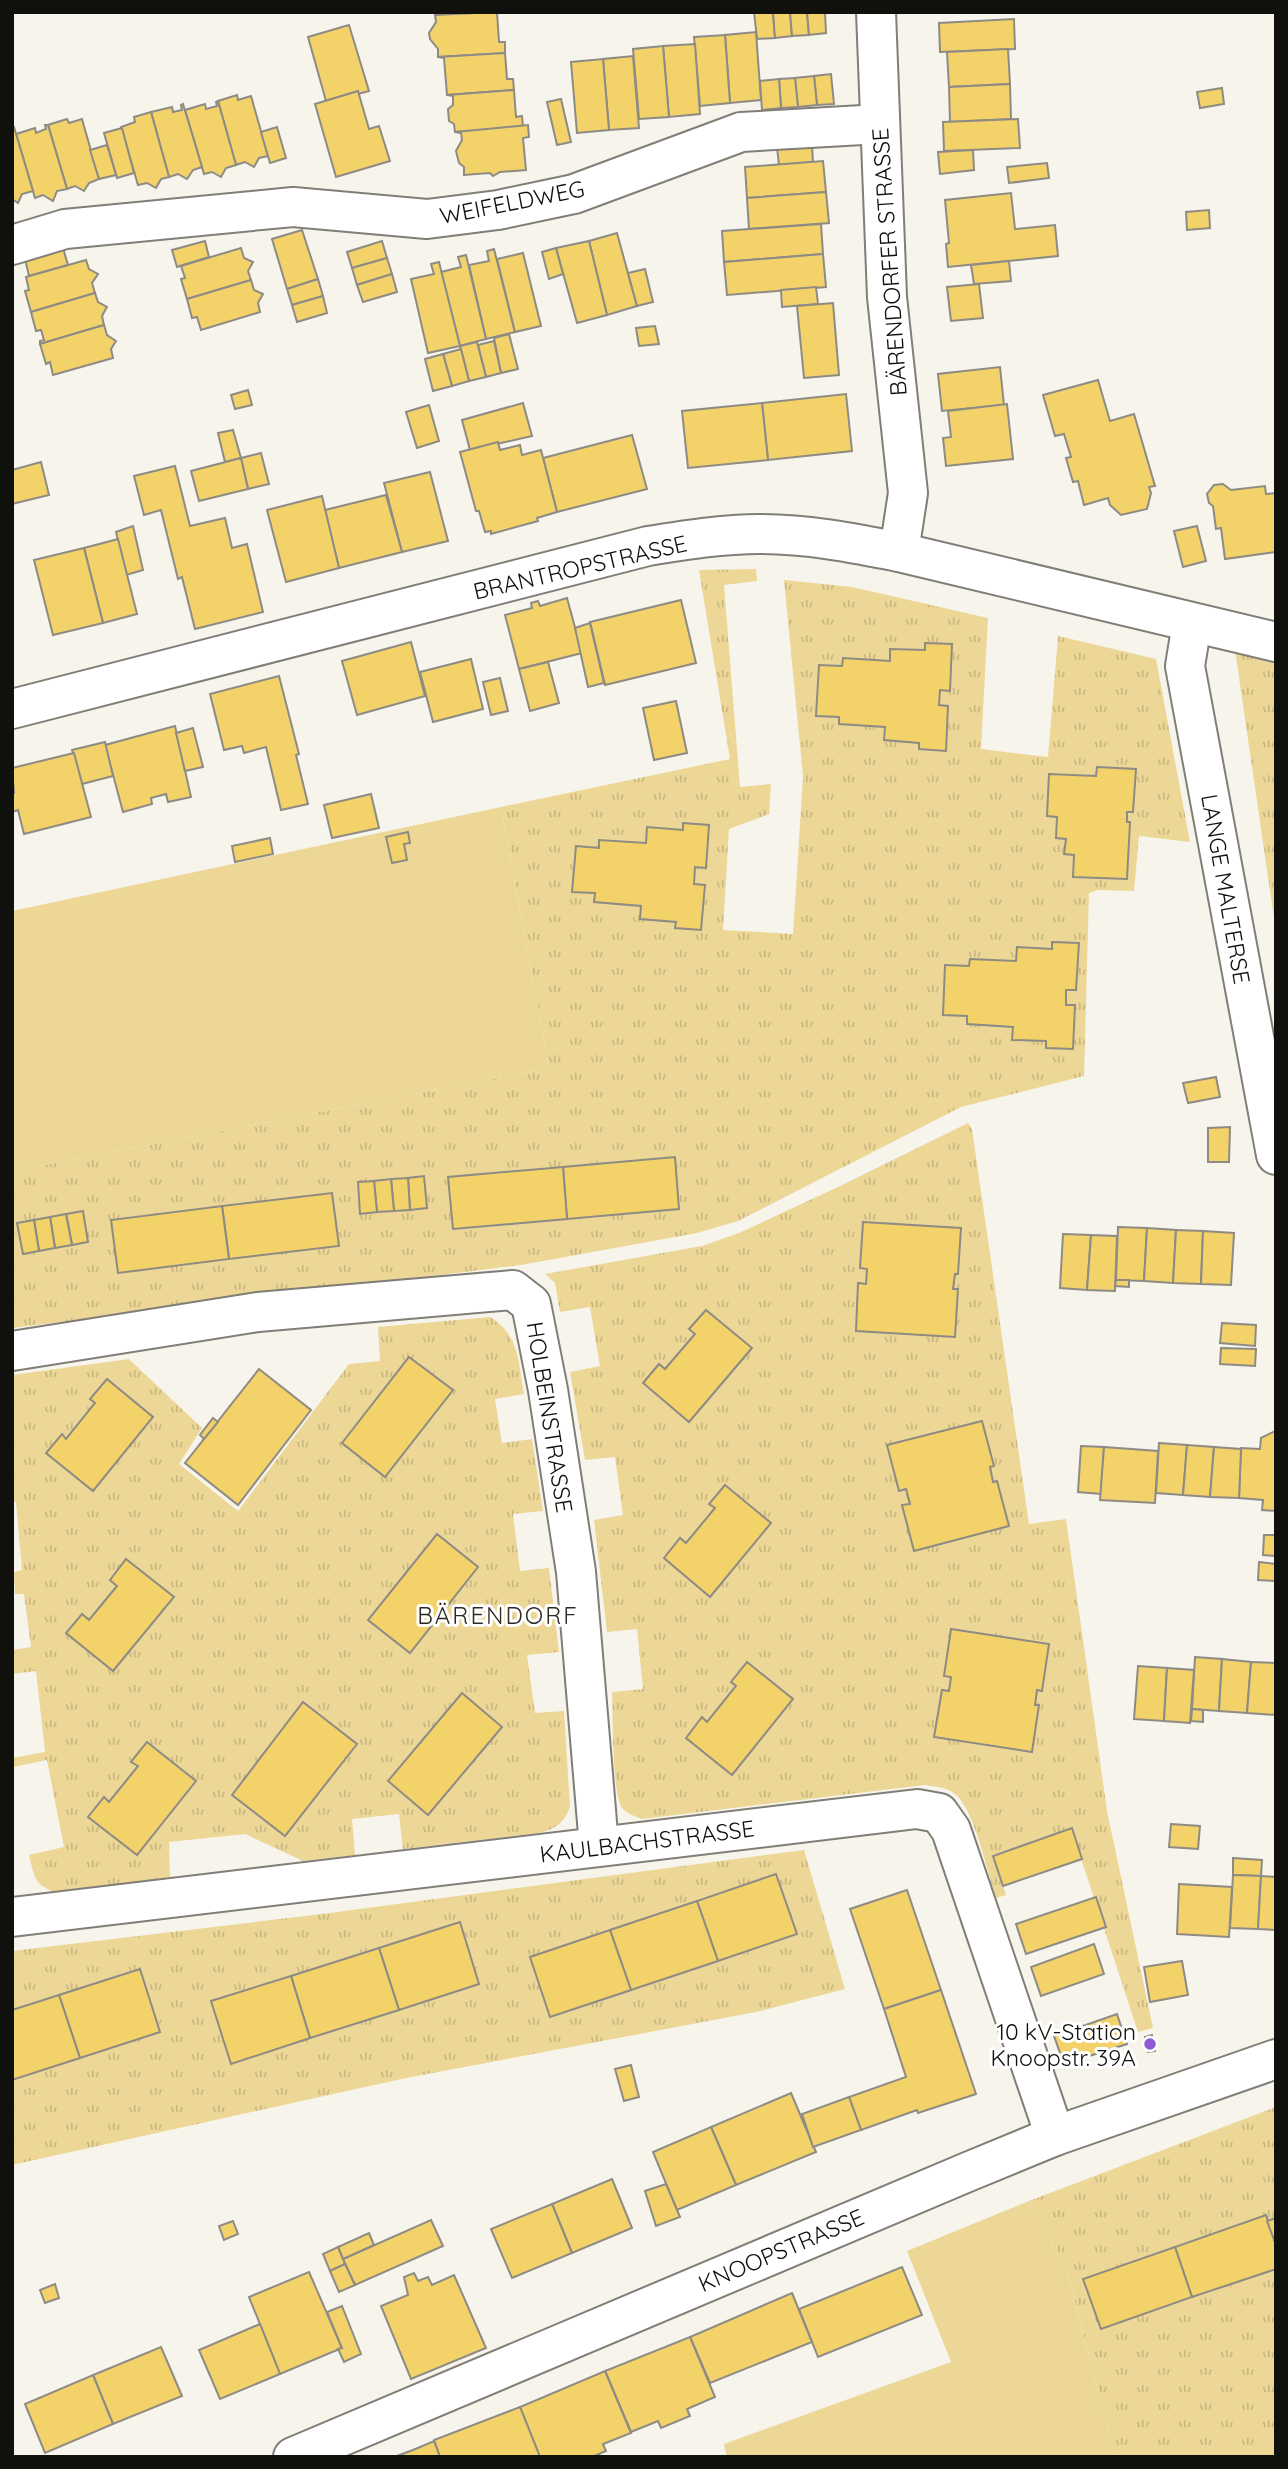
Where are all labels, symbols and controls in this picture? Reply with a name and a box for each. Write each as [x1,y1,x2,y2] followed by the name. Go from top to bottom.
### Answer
[865,127,913,397] street label: BÄRENDORFER STRASSE
[437,174,587,230] street label: WEIFELDWEG
[470,528,690,606] street label: BRANTROPSTRASSE
[1195,792,1257,986] street label: LANGE MALTERSE
[521,1319,579,1515] street label: HOLBEINSTRASSE
[417,1600,579,1630] district label: BÄRENDORF
[538,1813,756,1869] street label: KAULBACHSTRASSE
[990,2017,1136,2072] place label: 10 kV-Station Knoopstr. 39A
[1142,2036,1158,2052] marker: 10 kV-Station Knoopstr. 39A
[694,2202,868,2298] street label: KNOOPSTRASSE

